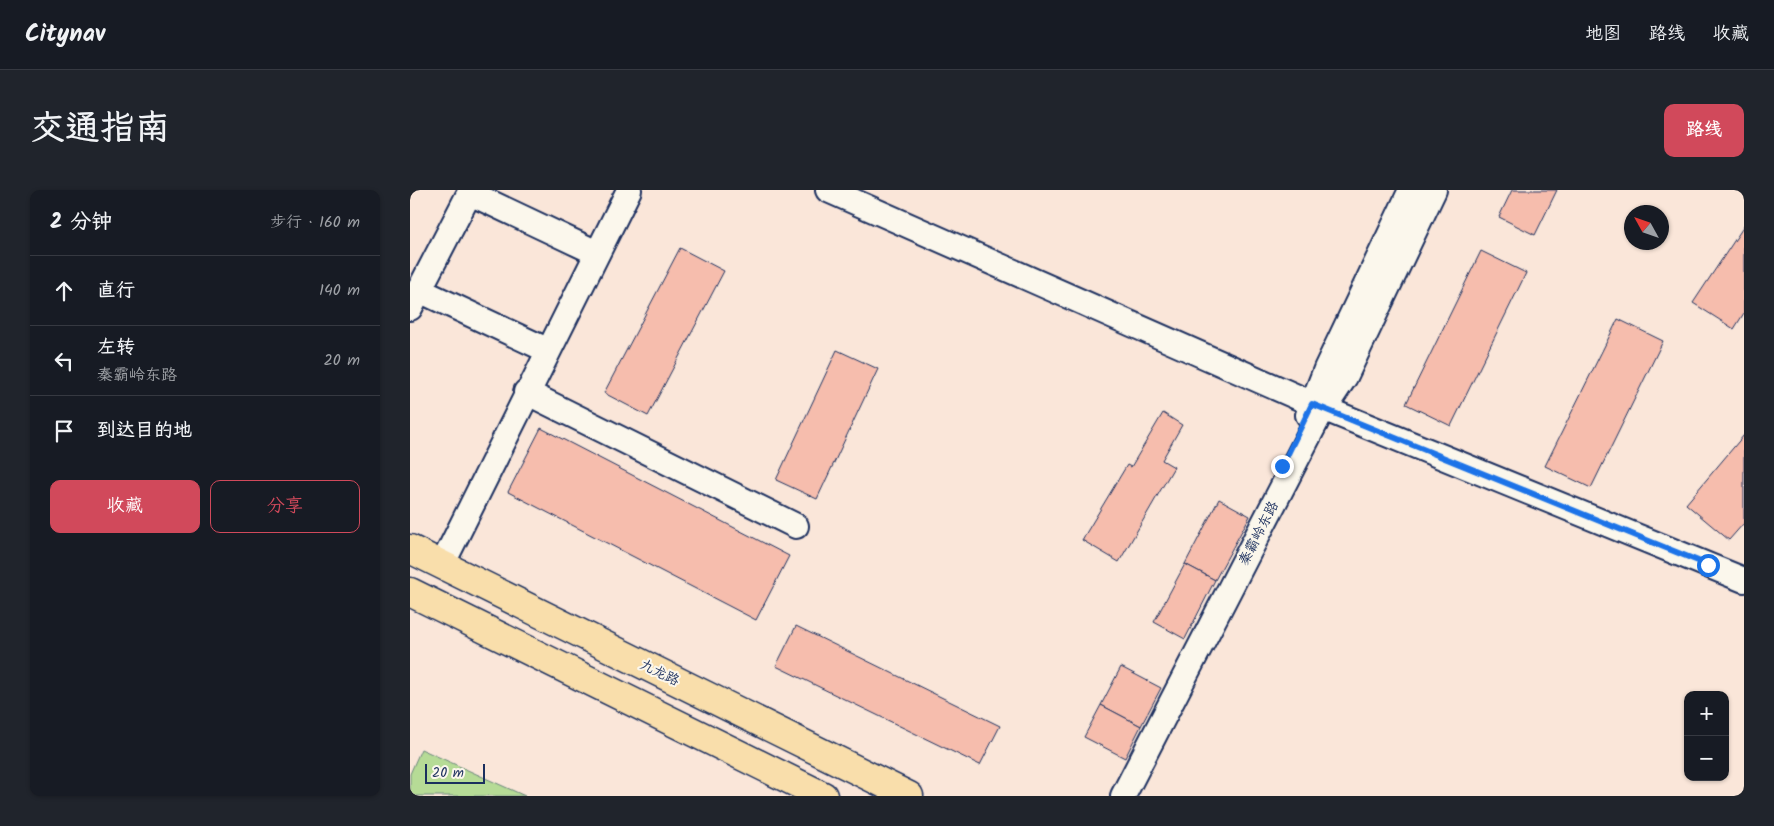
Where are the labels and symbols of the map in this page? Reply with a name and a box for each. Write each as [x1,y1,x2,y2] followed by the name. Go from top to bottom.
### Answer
[1624,205,1669,250] north arrow
[1271,455,1294,478] route end
[1233,497,1285,570] street label: 秦霸岭东路
[1697,554,1720,577] route start
[636,654,683,692] street label: 九龙路
[425,761,485,784] scale bar

